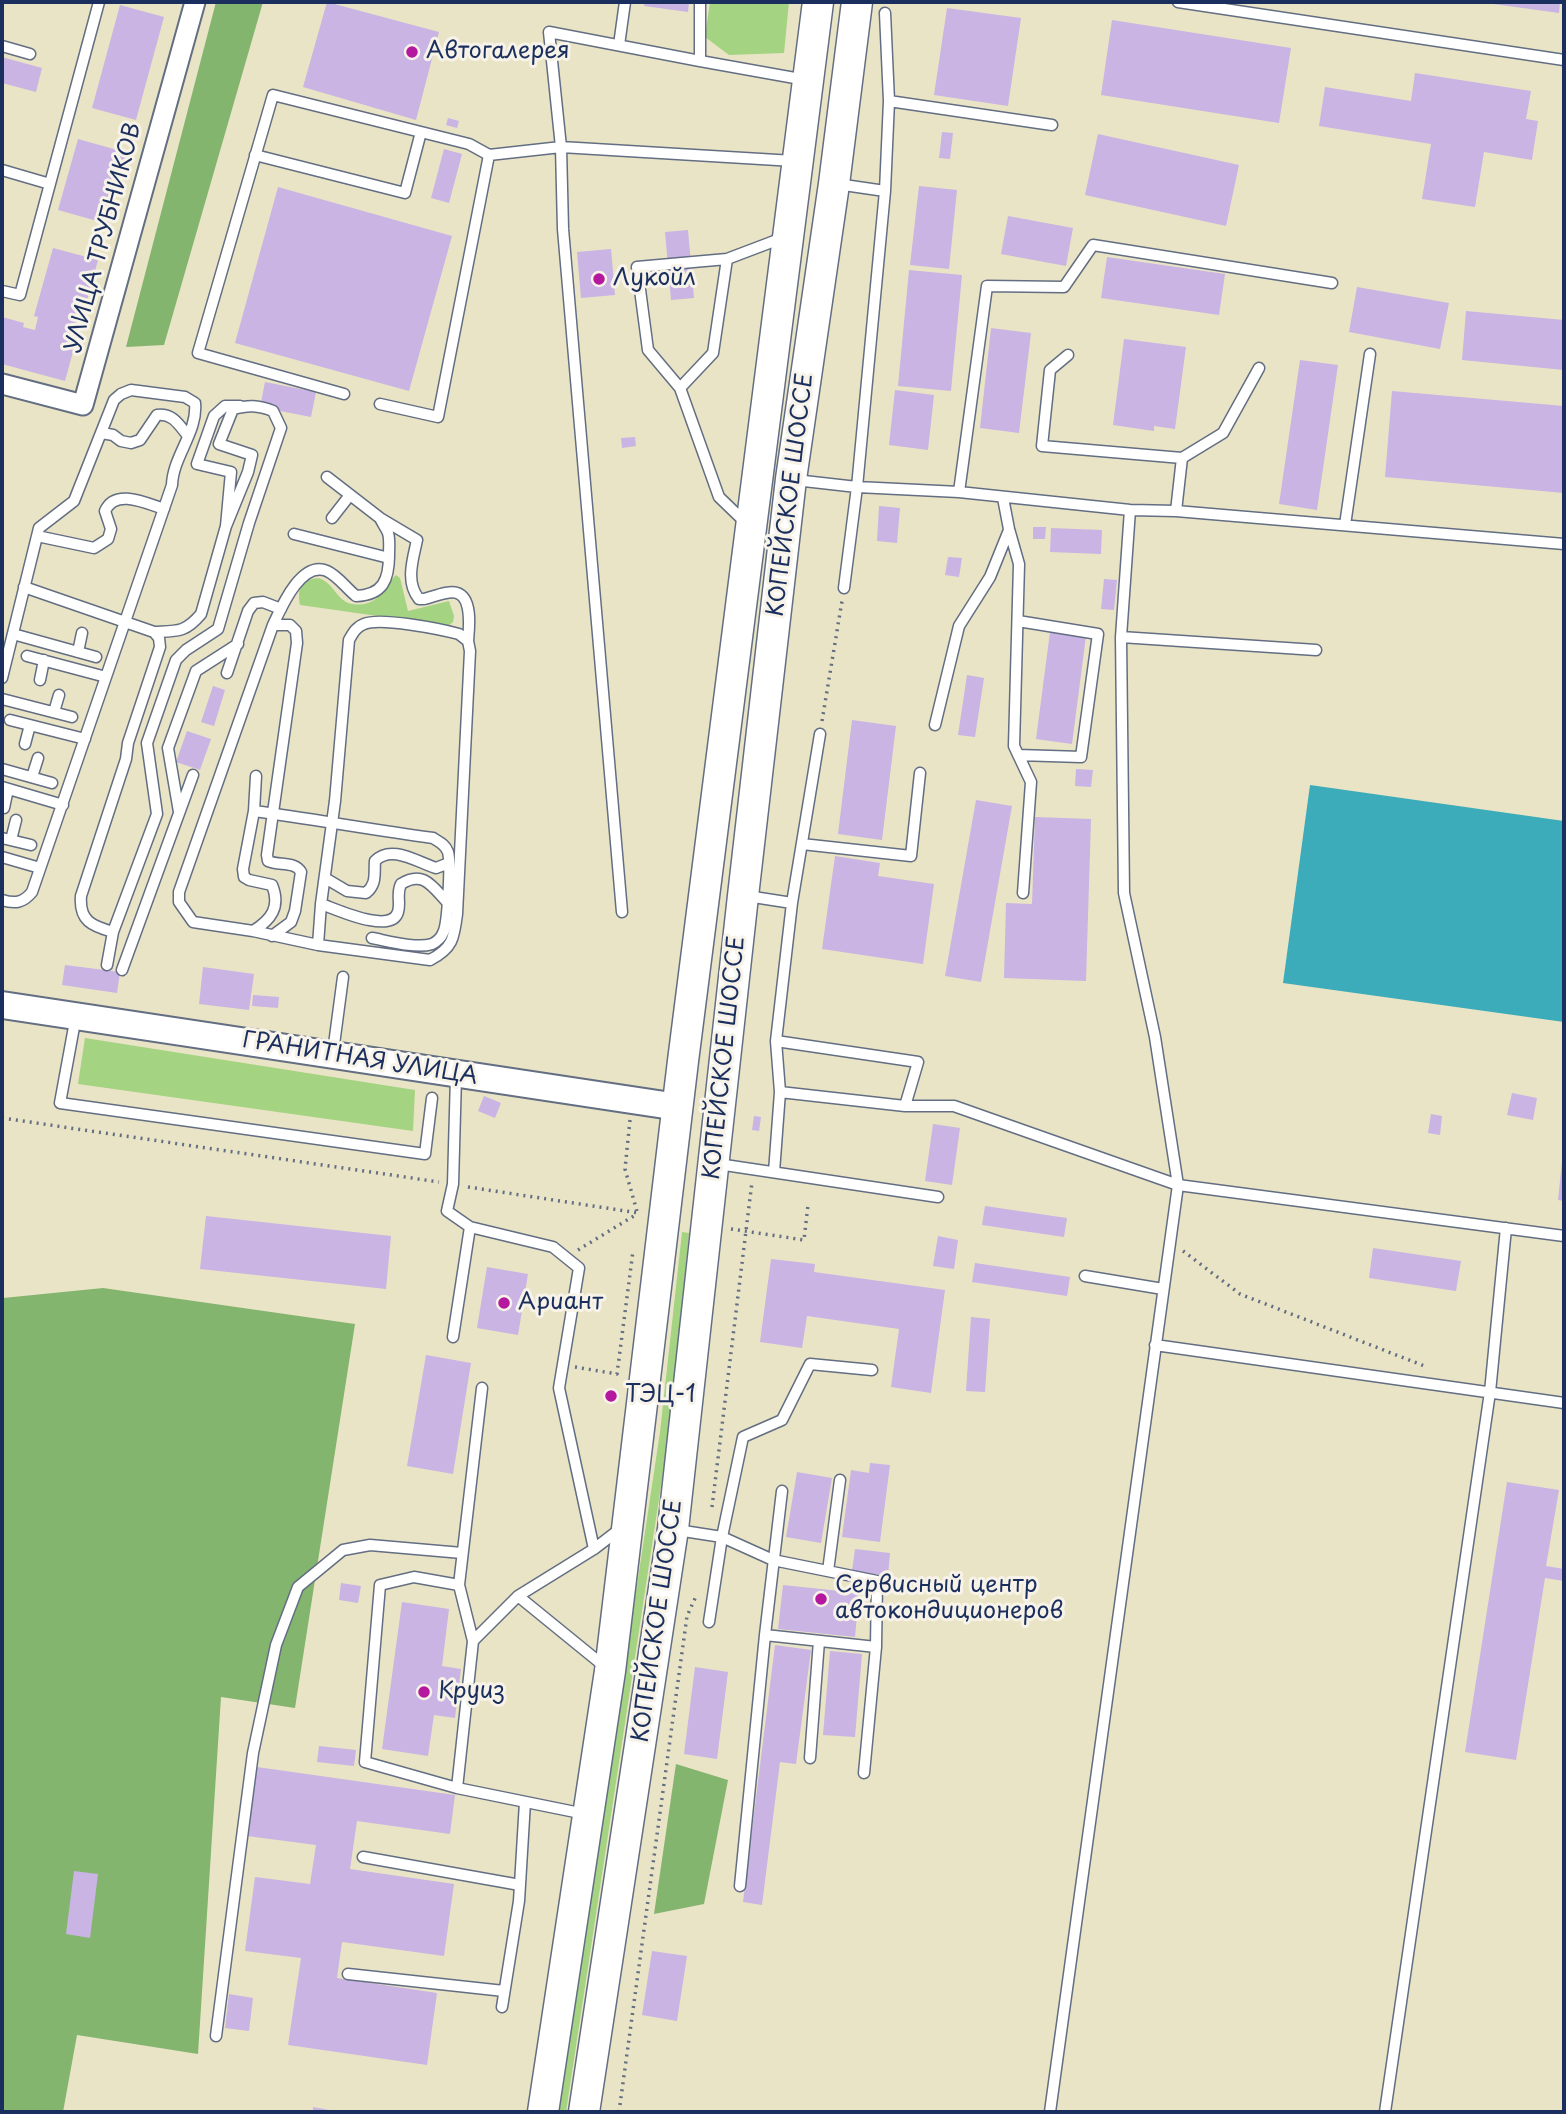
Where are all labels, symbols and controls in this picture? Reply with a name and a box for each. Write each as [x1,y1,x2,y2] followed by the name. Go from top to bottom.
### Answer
[426,38,570,66] place label: Автогалерея
[404,44,420,60] marker: Автогалерея
[60,120,148,356] street label: УЛИЦА ТРУБНИКОВ
[613,265,696,293] place label: Лукойл
[591,271,607,287] marker: Лукойл
[762,372,820,618] street label: КОПЕЙСКОЕ ШОССЕ
[698,935,752,1181] street label: КОПЕЙСКОЕ ШОССЕ
[240,1027,480,1091] street label: ГРАНИТНАЯ УЛИЦА
[518,1289,603,1317] place label: Ариант
[496,1295,512,1311] marker: Ариант
[625,1382,696,1410] place label: ТЭЦ-1
[603,1388,619,1404] marker: ТЭЦ-1
[627,1498,689,1744] street label: КОПЕЙСКОЕ ШОССЕ
[835,1572,1063,1626] place label: Сервисный центр автокондиционеров
[813,1591,829,1607] marker: Сервисный центр автокондиционеров
[438,1678,505,1706] place label: Круиз
[416,1684,432,1700] marker: Круиз

